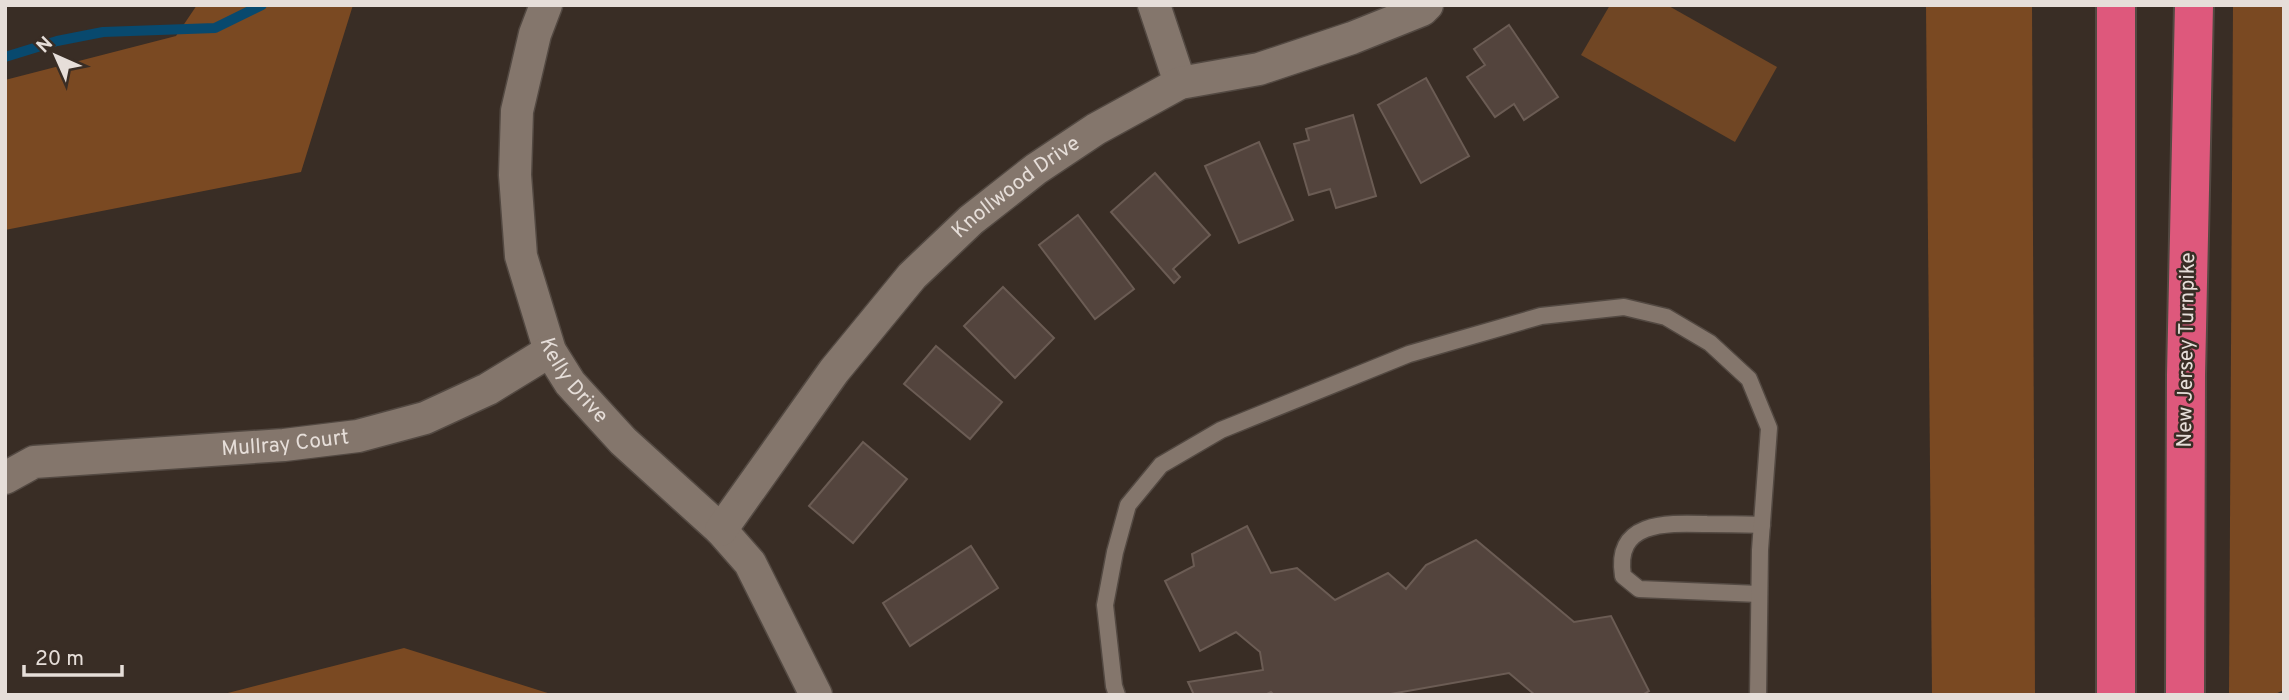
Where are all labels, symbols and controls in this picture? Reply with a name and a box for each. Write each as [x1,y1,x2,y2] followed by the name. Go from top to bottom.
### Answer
[21,21,91,91] north arrow
[32,32,59,59] text: N
[946,130,1085,245] street label: Knollwood Drive
[2172,252,2202,448] street label: New Jersey Turnpike
[533,334,614,429] street label: Kelly Drive
[220,424,351,463] street label: Mullray Court
[24,634,122,678] scale bar
[35,646,84,673] text: 20 m

